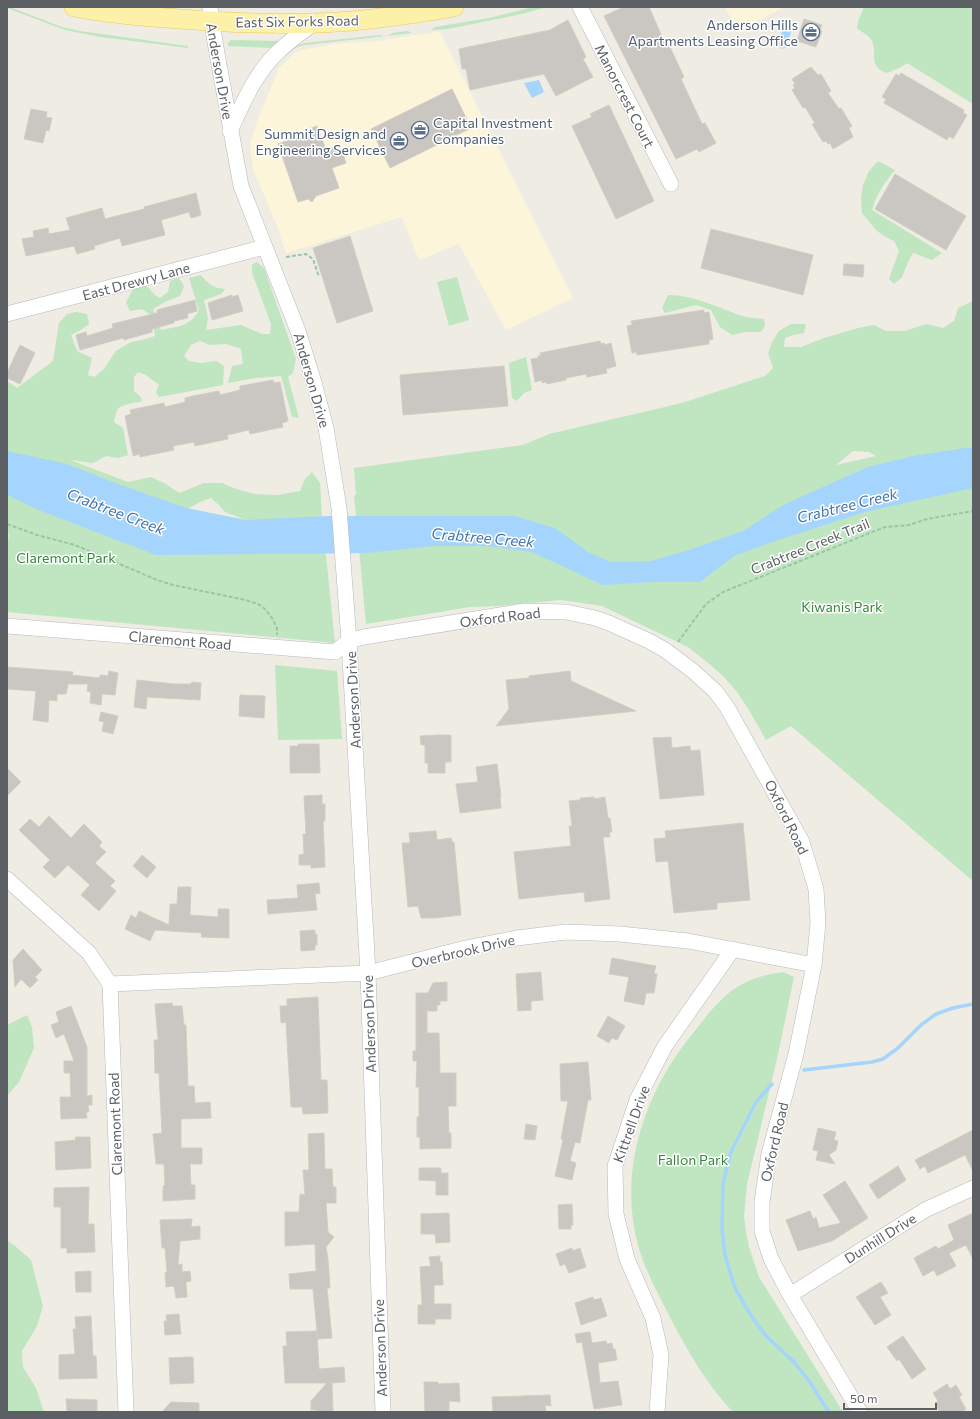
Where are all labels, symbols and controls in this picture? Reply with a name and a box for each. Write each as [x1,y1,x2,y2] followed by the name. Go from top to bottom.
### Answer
[235,11,359,31] street label: East Six Forks Road
[628,16,798,49] place label: Anderson Hills Apartments Leasing Office
[203,21,237,121] street label: Anderson Drive
[801,22,821,42] office icon: Anderson Hills Apartments Leasing Office
[592,41,659,151] street label: Manorcrest Court
[433,114,553,147] place label: Capital Investment Companies
[410,120,430,140] office icon: Capital Investment Companies
[256,125,386,158] place label: Summit Design and Engineering Services
[389,131,409,151] office icon: Summit Design and Engineering Services
[80,258,192,304] street label: East Drewry Lane
[290,331,334,429] street label: Anderson Drive
[65,484,168,538] water label: Crabtree Creek
[795,484,900,526] water label: Crabtree Creek
[748,514,872,578] street label: Crabtree Creek Trail
[431,524,536,551] water label: Crabtree Creek
[16,549,116,566] park label: Claremont Park
[801,598,883,615] park label: Kiwanis Park
[459,604,541,630] street label: Oxford Road
[128,627,232,653] street label: Claremont Road
[342,651,364,749] street label: Anderson Drive
[762,777,812,857] street label: Oxford Road
[410,931,516,971] street label: Overbrook Drive
[359,975,379,1073] street label: Anderson Drive
[105,1072,125,1176] street label: Claremont Road
[609,1083,653,1165] street label: Kittrell Drive
[757,1101,791,1183] street label: Oxford Road
[658,1151,729,1168] park label: Fallon Park
[841,1209,919,1267] street label: Dunhill Drive
[370,1299,390,1397] street label: Anderson Drive
[844,1385,936,1411] scale bar
[850,1391,878,1405] text: 50 m

